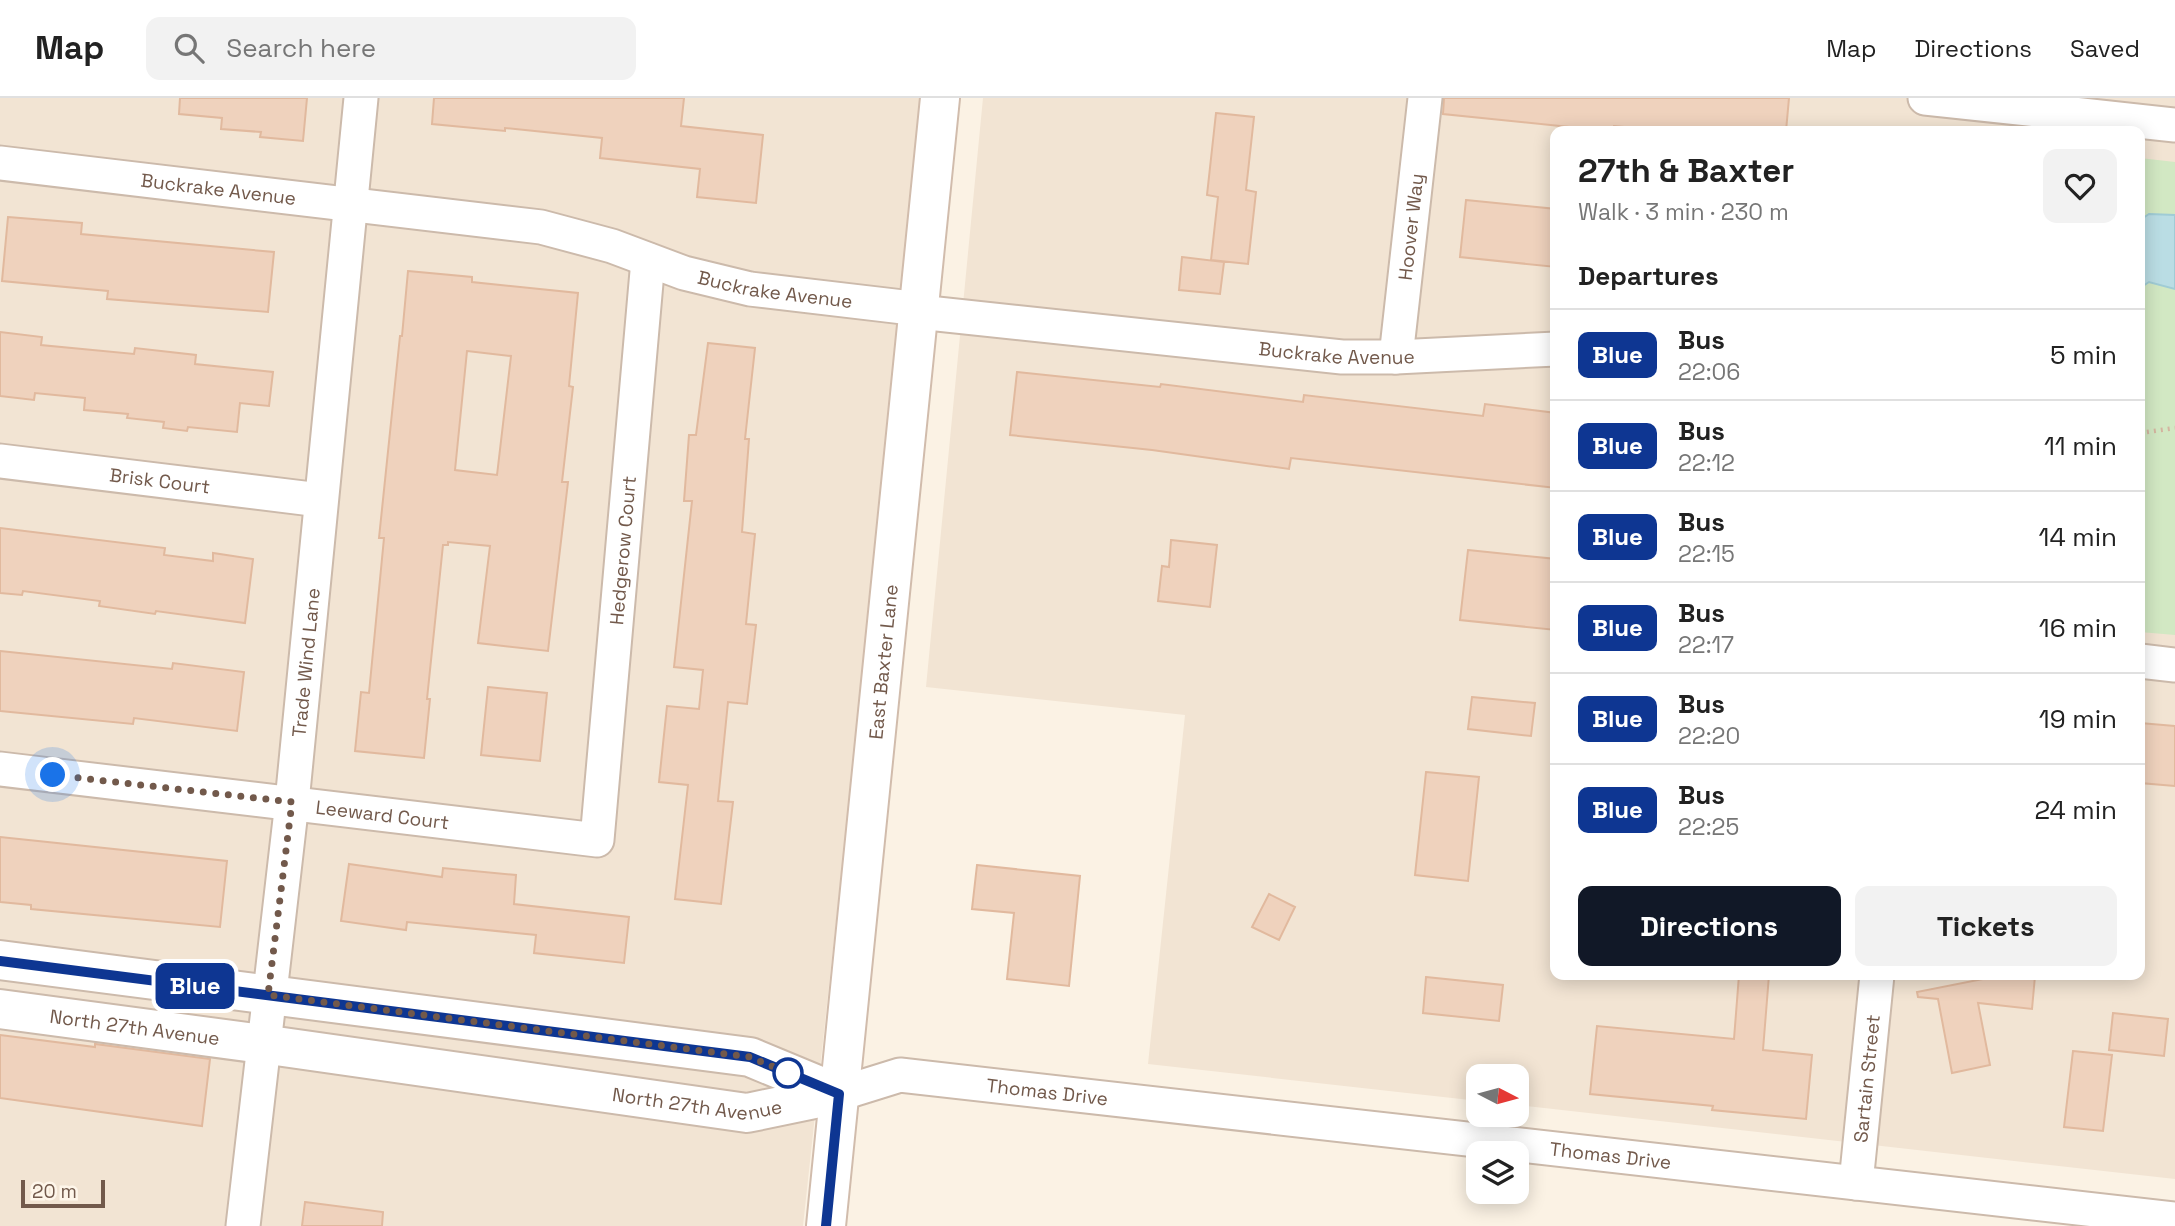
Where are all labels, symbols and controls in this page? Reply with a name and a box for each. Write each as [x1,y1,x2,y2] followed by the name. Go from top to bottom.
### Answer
[146,17,636,80] search box
[35,27,104,69] text: Map
[170,29,208,67] icon: search
[226,31,376,65] text: Search here
[1826,33,1876,64] text: Map
[1914,33,2032,64] text: Directions
[2070,33,2140,64] text: Saved
[2043,149,2117,223] button: heart
[1578,150,1794,192] text: 27th & Baxter
[139,167,298,210] street label: Buckrake Avenue
[1392,172,1429,282] street label: Hoover Way
[1578,197,1789,227] text: Walk · 3 min · 230 m
[1578,259,1719,293] text: Departures
[695,264,854,313] street label: Buckrake Avenue
[1678,323,1725,357] text: Bus
[1257,336,1415,370] street label: Buckrake Avenue
[2050,338,2117,372] text: 5 min
[1592,339,1643,370] text: Blue
[1678,357,1740,387] text: 22:06
[1678,414,1725,448] text: Bus
[2044,429,2117,463] text: 11 min
[1592,430,1643,461] text: Blue
[1678,448,1735,478] text: 22:12
[108,462,211,499] street label: Brisk Court
[603,475,641,626] street label: Hedgerow Court
[1678,505,1725,539] text: Bus
[2039,520,2117,554] text: 14 min
[1592,521,1643,552] text: Blue
[1678,539,1735,569] text: 22:15
[863,583,903,741] street label: East Baxter Lane
[286,587,325,738] street label: Trade Wind Lane
[1678,596,1725,630] text: Bus
[2039,611,2117,645] text: 16 min
[1592,612,1643,643] text: Blue
[1678,630,1734,660] text: 22:17
[1678,687,1725,721] text: Bus
[2039,702,2117,736] text: 19 min
[1592,703,1643,734] text: Blue
[1678,721,1740,751] text: 22:20
[35,757,70,792] your location
[1678,778,1725,812] text: Bus
[2034,793,2117,827] text: 24 min
[314,794,450,835] street label: Leeward Court
[1592,794,1643,825] text: Blue
[1678,812,1739,842] text: 22:25
[1578,886,1841,966] button: Directions
[1855,886,2117,966] button: Tickets
[146,963,244,1009] line badge: Blue
[170,970,220,1001] text: Blue
[48,1003,221,1051] street label: North 27th Avenue
[1848,1013,1885,1144] street label: Sartain Street
[773,1058,803,1088] unlabelled marker
[1466,1064,1530,1127] north arrow
[1466,1064,1529,1204] map controls
[985,1072,1109,1111] street label: Thomas Drive
[611,1082,784,1126] street label: North 27th Avenue
[1548,1136,1673,1175] street label: Thomas Drive
[1466,1141,1529,1204] button: layers
[21,1177,105,1209] scale bar
[32,1179,77,1204] text: 20 m

